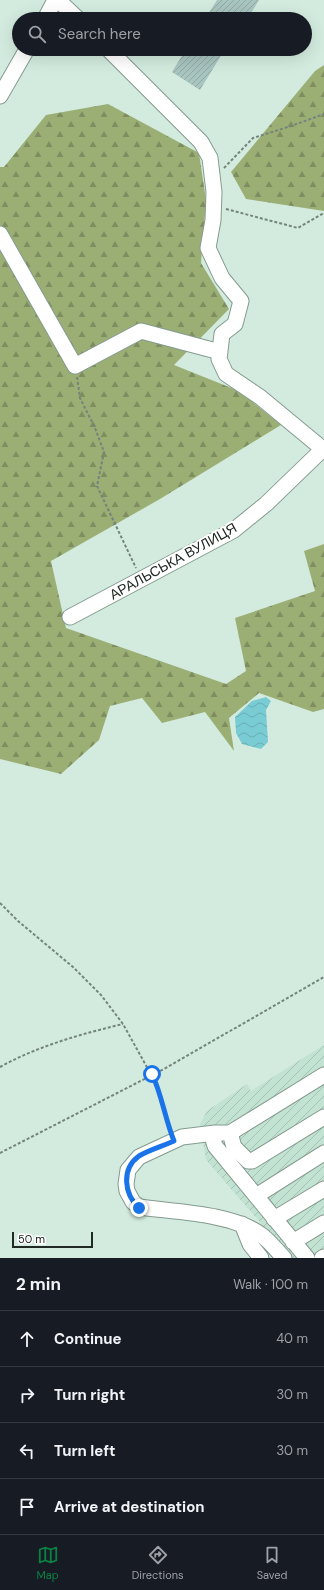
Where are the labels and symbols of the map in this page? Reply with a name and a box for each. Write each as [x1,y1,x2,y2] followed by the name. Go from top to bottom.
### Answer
[106,518,240,604] street label: АРАЛЬСЬКА ВУЛИЦЯ
[143,1065,161,1083] route start
[130,1199,148,1217] route end
[12,1230,93,1249] scale bar

